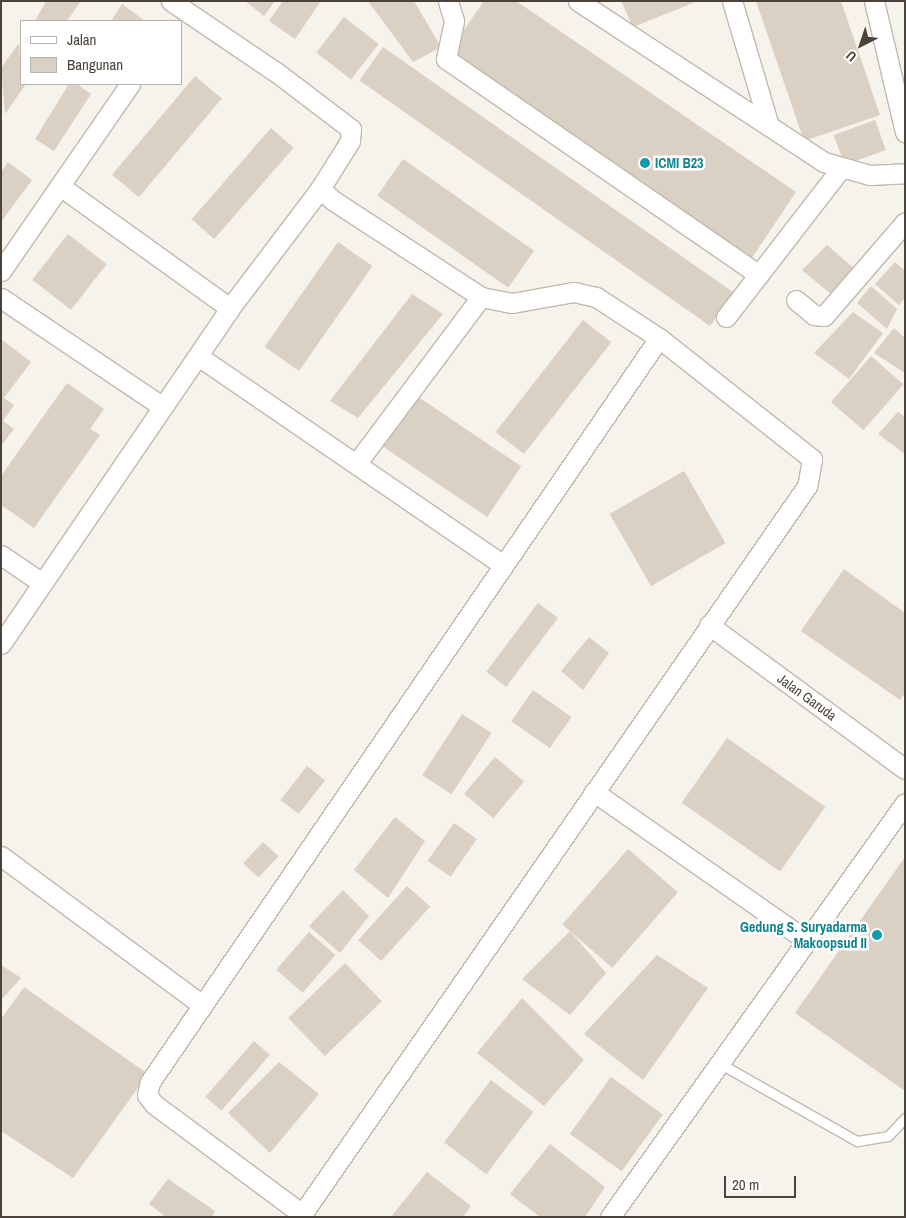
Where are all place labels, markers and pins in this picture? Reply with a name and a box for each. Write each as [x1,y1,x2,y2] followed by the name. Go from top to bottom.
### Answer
[655,155,703,171] place label: ICMI B23
[639,157,651,169] marker: ICMI B23
[740,919,867,952] place label: Gedung S. Suryadarma Makoopsud II
[871,929,883,941] marker: Gedung S. Suryadarma Makoopsud II

